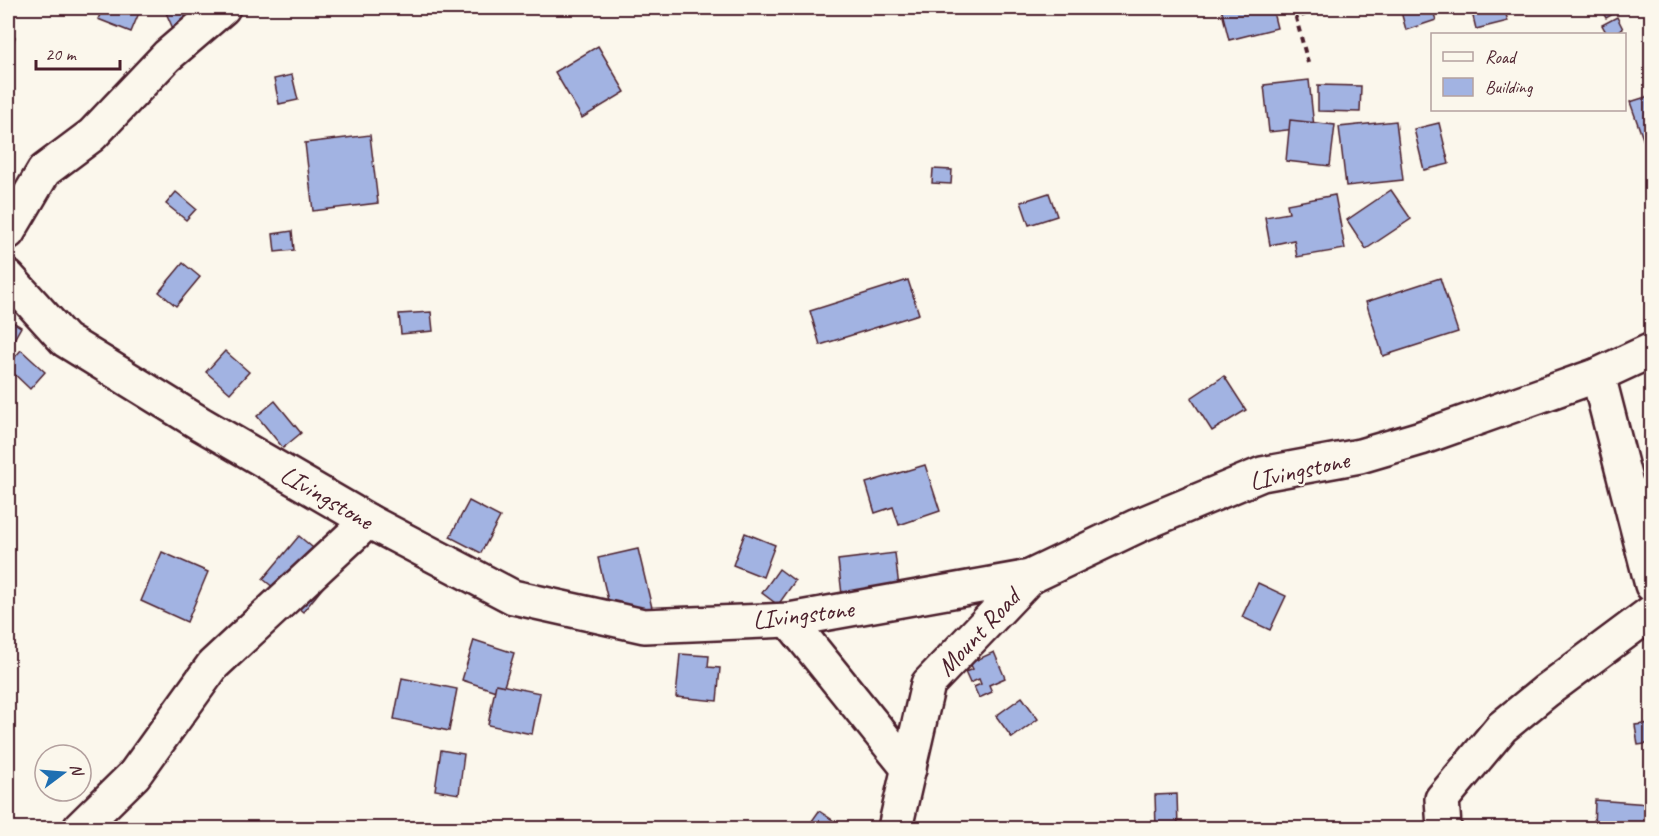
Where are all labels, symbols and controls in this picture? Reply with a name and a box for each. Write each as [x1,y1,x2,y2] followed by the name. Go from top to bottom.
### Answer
[36,33,120,71] scale bar
[1431,33,1626,111] legend
[45,43,78,65] text: 20 m
[1485,46,1518,68] text: Road
[1485,76,1534,98] text: Building
[1246,443,1354,498] street label: LIvingstone
[275,458,380,538] street label: LIvingstone
[930,579,1030,683] street label: Mount Road
[751,592,857,637] street label: LIvingstone
[33,743,93,803] north arrow
[65,762,88,780] text: N

